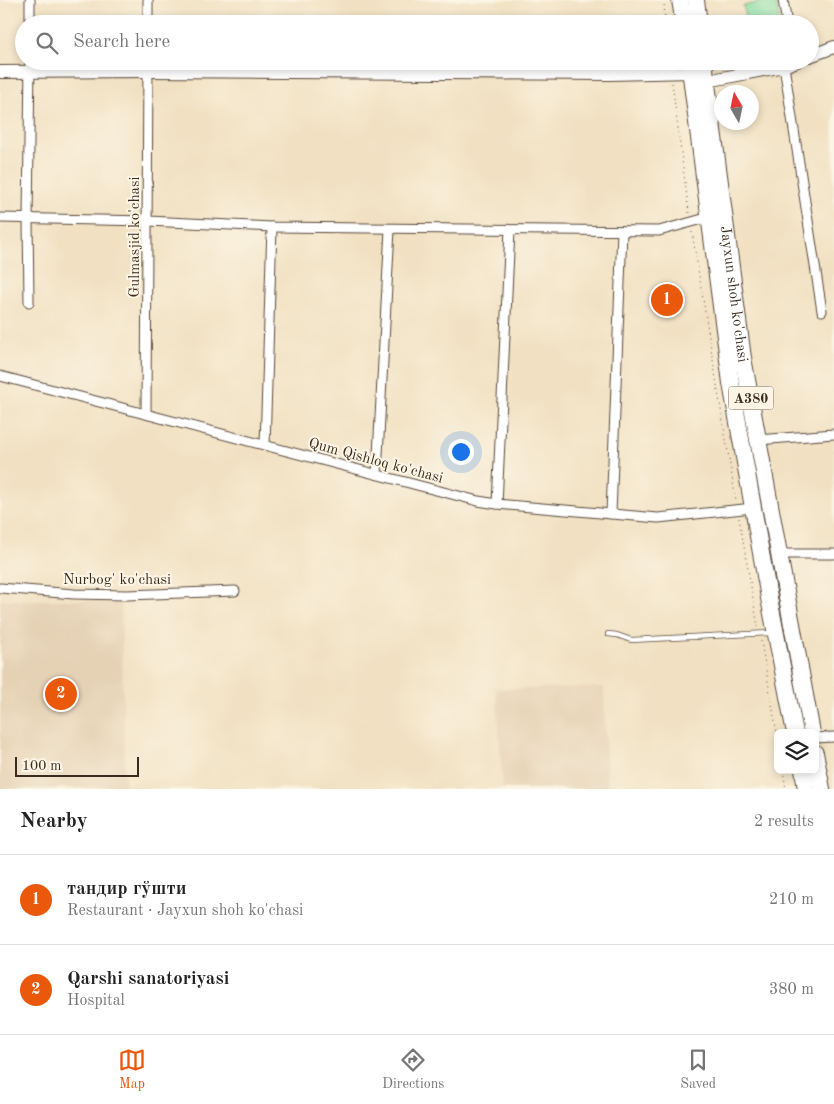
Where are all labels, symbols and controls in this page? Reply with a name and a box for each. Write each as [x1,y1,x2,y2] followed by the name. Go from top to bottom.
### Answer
[15,15,819,70] search box
[33,29,61,57] icon: search
[73,33,170,52] text: Search here
[714,85,759,130] north arrow
[128,176,143,298] street label: Gulmasjid ko'chasi
[717,225,750,364] street label: Jayxun shoh ko'chasi
[651,281,683,319] pin: 1
[728,386,774,409] road number: A380
[307,436,444,487] street label: Qum Qishloq ko'chasi
[448,439,474,465] your location
[63,573,171,588] street label: Nurbog' ko'chasi
[45,675,77,713] pin: 2
[774,729,819,774] map controls
[774,729,819,774] button: layers
[15,754,139,777] scale bar
[22,759,61,773] text: 100 m
[20,811,88,832] text: Nearby
[754,814,814,830] text: 2 results
[67,880,187,899] text: тандир гўшти
[31,892,41,908] text: 1
[769,892,814,908] text: 210 m
[67,903,303,919] text: Restaurant · Jayxun shoh ko'chasi
[67,970,229,989] text: Qarshi sanatoriyasi
[31,982,41,998] text: 2
[769,982,814,998] text: 380 m
[67,993,125,1009] text: Hospital
[118,1046,146,1093] tab: Map
[382,1046,444,1093] tab: Directions
[680,1046,716,1093] tab: Saved

